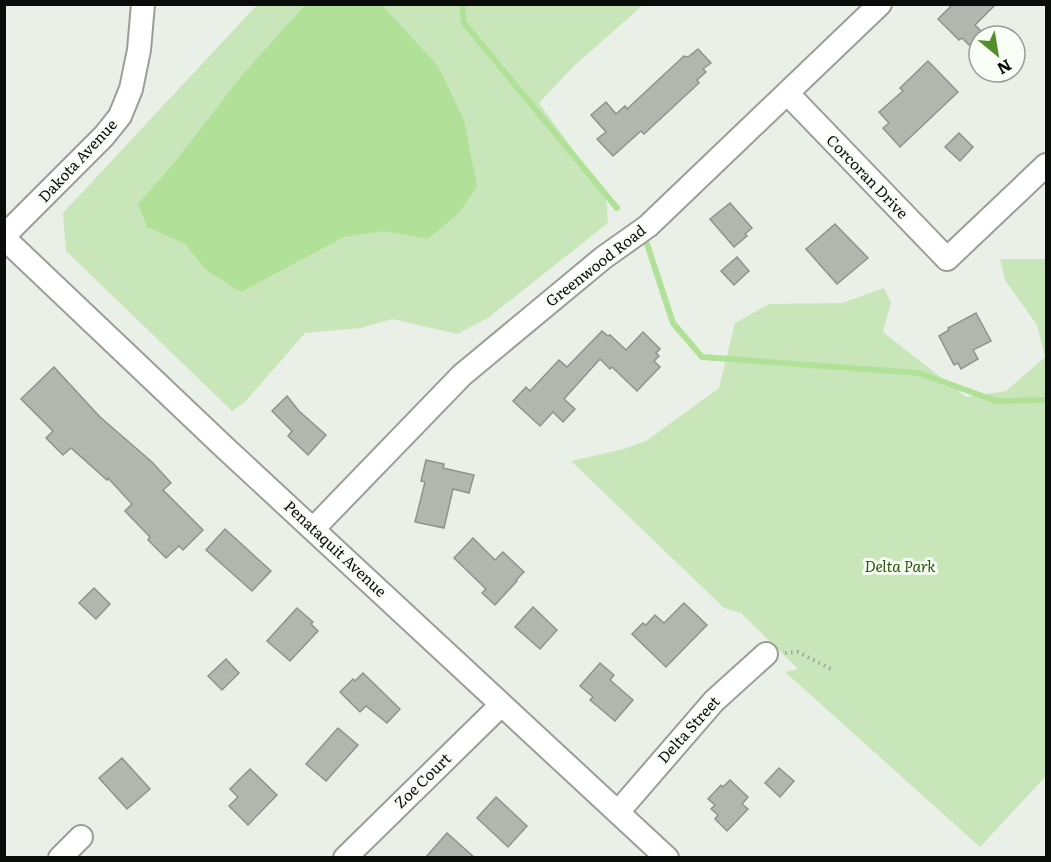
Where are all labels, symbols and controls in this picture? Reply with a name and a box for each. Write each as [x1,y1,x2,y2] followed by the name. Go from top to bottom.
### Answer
[967,24,1027,84] north arrow
[993,54,1017,82] text: N
[32,113,122,207] street label: Dakota Avenue
[822,129,915,223] street label: Corcoran Drive
[540,218,650,311] street label: Greenwood Road
[280,494,393,602] street label: Penataquit Avenue
[864,554,936,577] park label: Delta Park
[651,690,724,768] street label: Delta Street
[388,747,456,813] street label: Zoe Court

